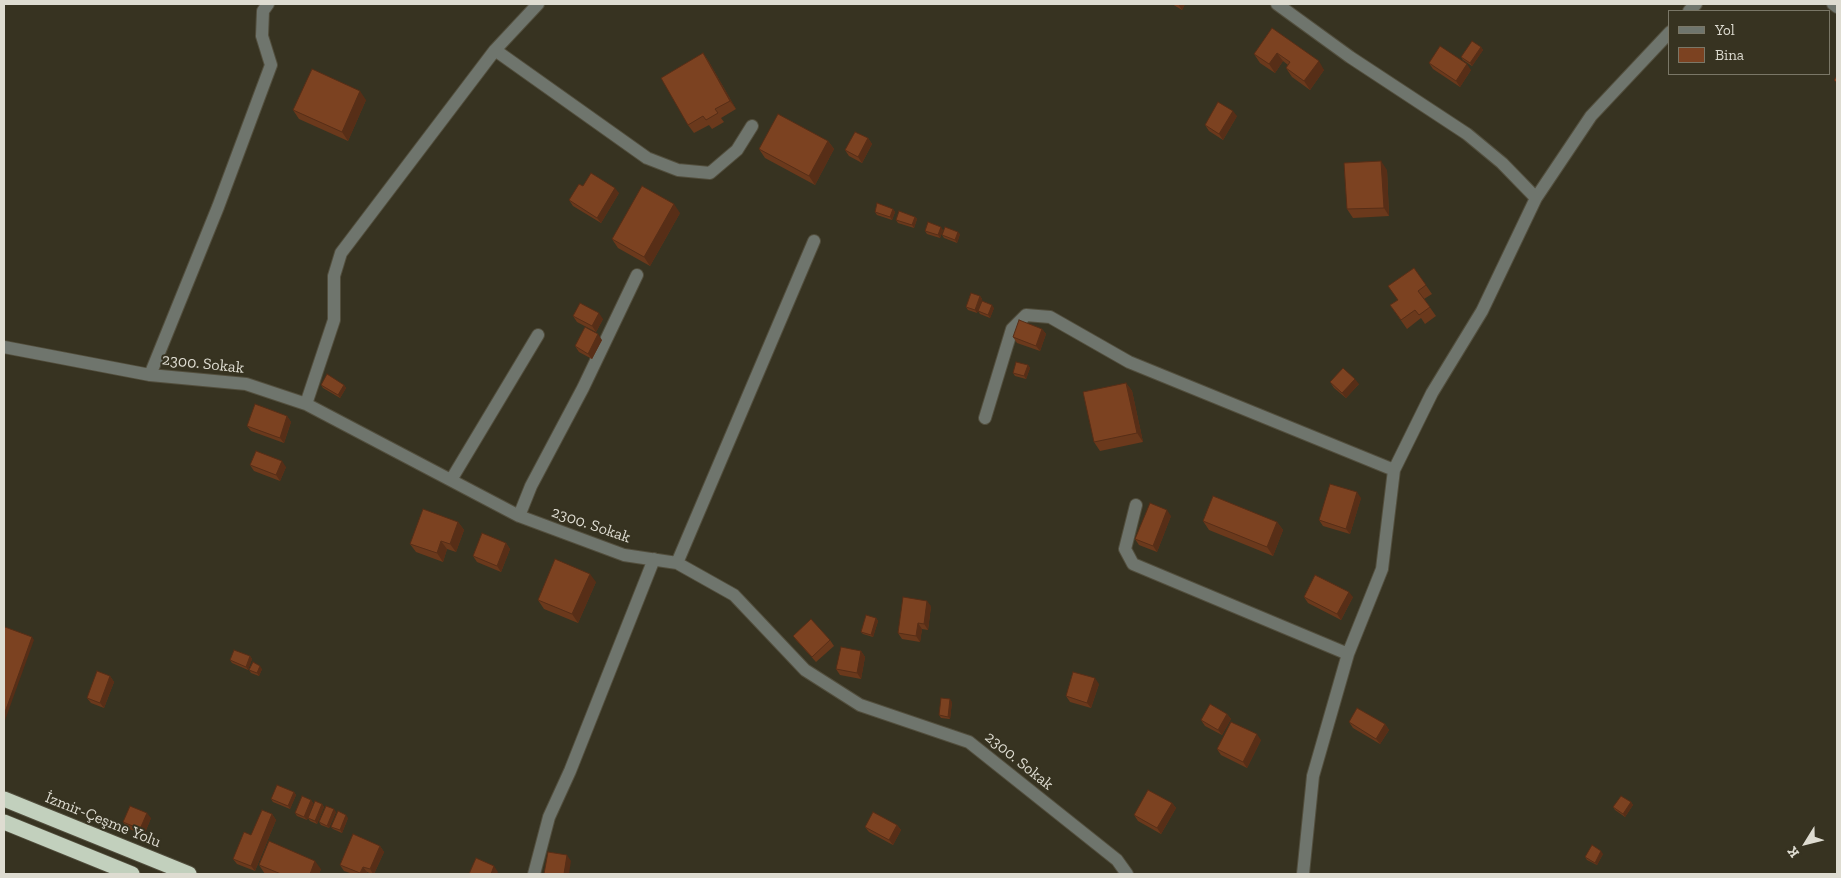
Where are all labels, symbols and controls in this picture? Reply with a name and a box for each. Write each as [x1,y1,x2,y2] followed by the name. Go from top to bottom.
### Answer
[1668,10,1831,75] legend
[1715,21,1735,39] text: Yol
[1715,46,1744,64] text: Bina
[161,350,245,378] street label: 2300. Sokak
[549,503,633,547] street label: 2300. Sokak
[981,728,1057,794] street label: 2300. Sokak
[42,788,164,852] street label: İzmir-Çeşme Yolu
[1781,818,1831,868] north arrow
[1784,843,1803,861] text: K

